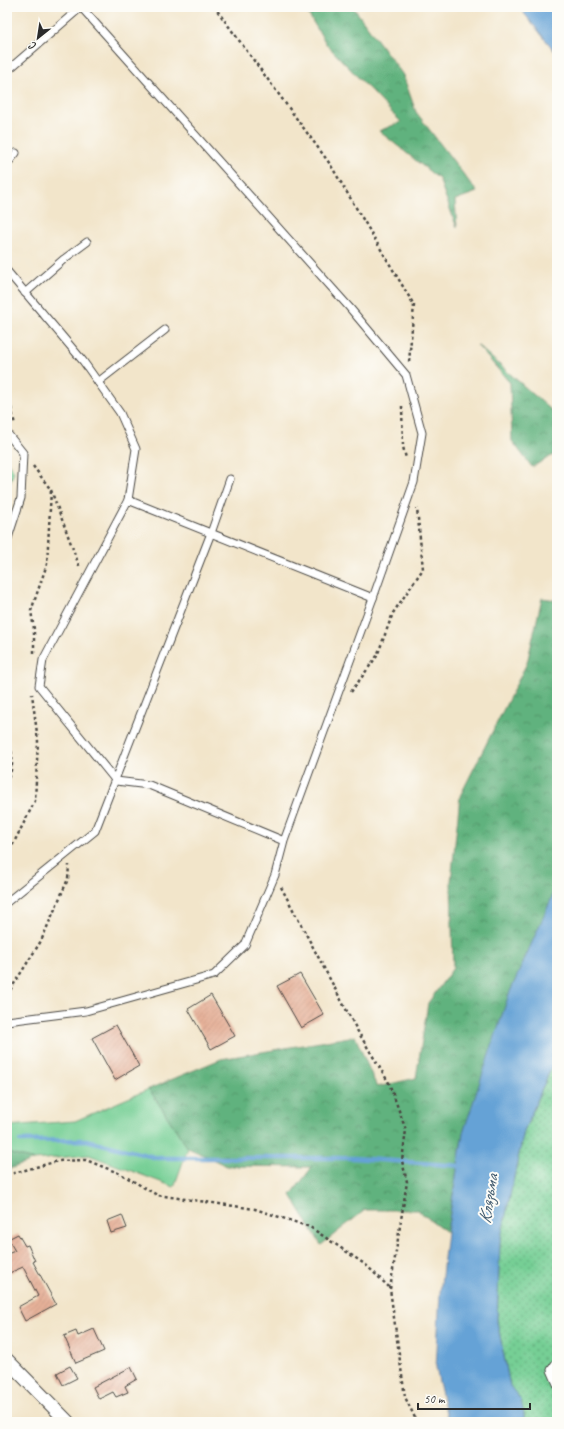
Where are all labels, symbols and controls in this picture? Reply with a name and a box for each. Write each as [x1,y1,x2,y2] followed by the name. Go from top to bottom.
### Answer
[18,18,58,58] north arrow
[26,38,39,54] text: С
[473,1171,503,1225] water label: Клязьма
[418,1385,530,1411] scale bar
[424,1391,446,1407] text: 50 m

